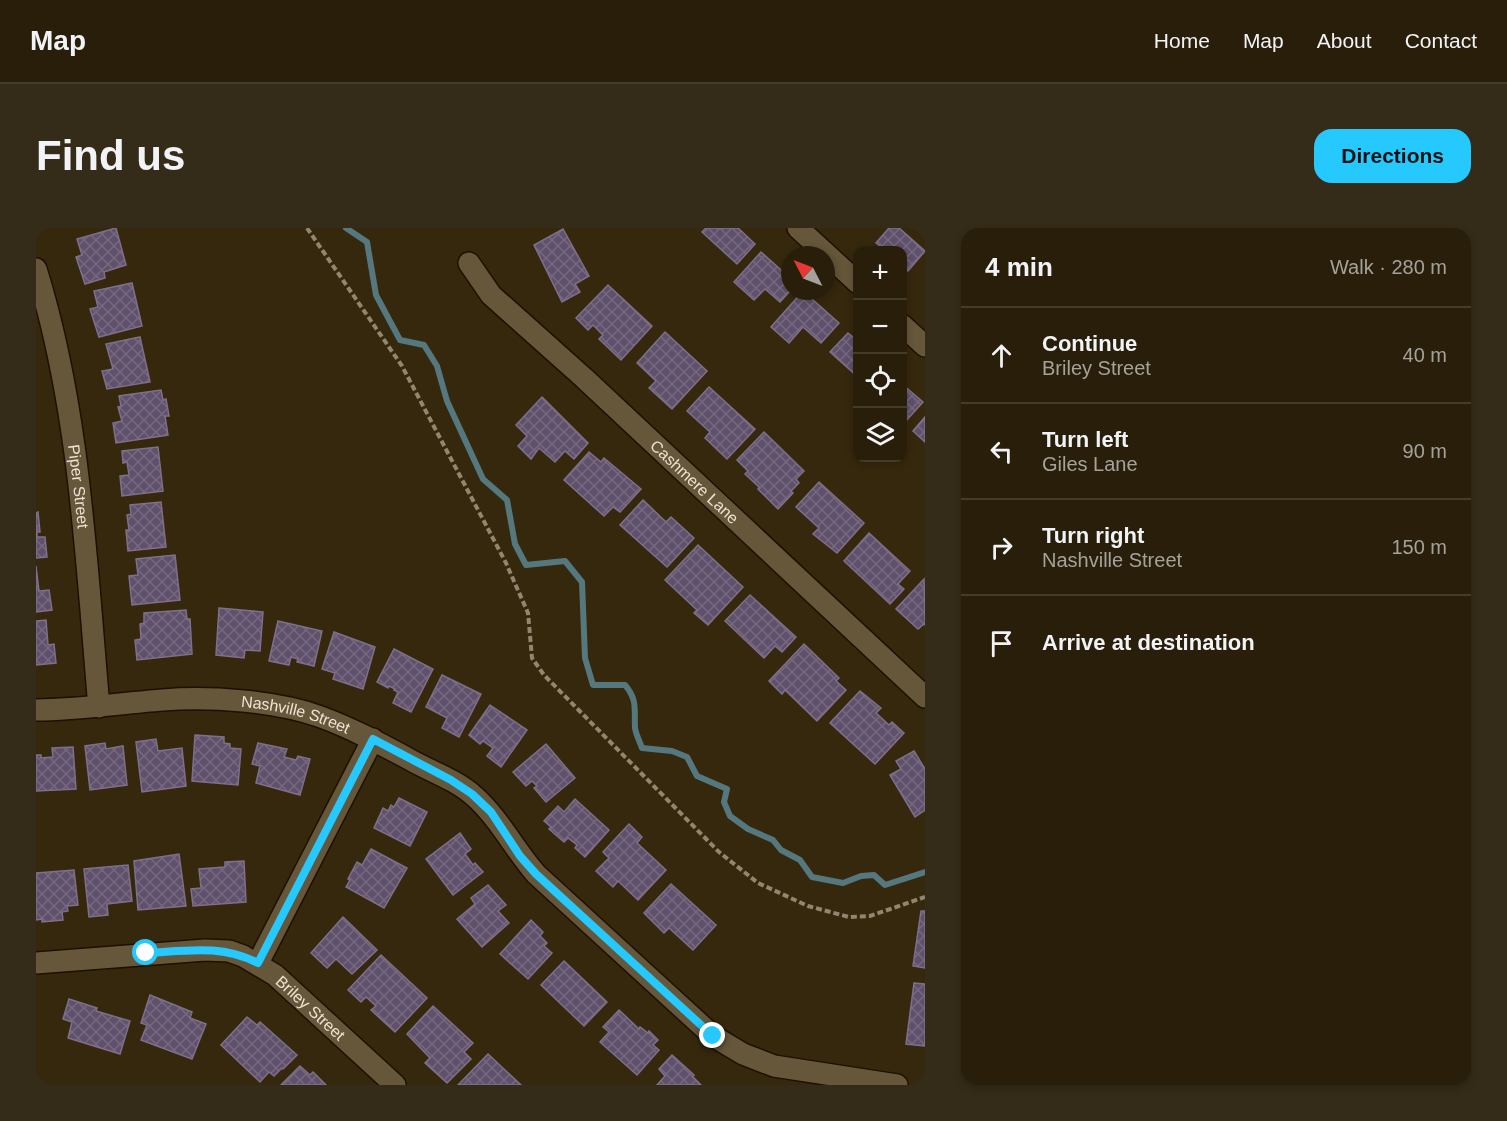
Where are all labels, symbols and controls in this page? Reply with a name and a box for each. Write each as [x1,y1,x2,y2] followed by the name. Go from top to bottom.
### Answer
[30,25,86,56] text: Map
[1154,29,1210,52] text: Home
[1243,29,1284,52] text: Map
[1317,29,1372,52] text: About
[1405,29,1477,52] text: Contact
[1314,129,1471,183] button: Directions
[36,132,185,179] text: Find us
[781,246,835,300] north arrow
[853,246,907,462] map controls
[853,246,907,300] button: +
[985,252,1053,282] text: 4 min
[1330,256,1447,278] text: Walk · 280 m
[853,300,907,354] button: −
[1042,331,1137,356] text: Continue
[985,339,1018,372] icon: ahead
[1403,344,1447,366] text: 40 m
[853,354,907,408] button: locate
[1042,357,1151,379] text: Briley Street
[853,408,907,462] button: layers
[1042,427,1128,452] text: Turn left
[985,435,1018,468] icon: left
[647,436,742,527] street label: Cashmere Lane
[1403,440,1447,462] text: 90 m
[65,443,92,530] street label: Piper Street
[1042,453,1138,475] text: Giles Lane
[1042,523,1144,548] text: Turn right
[985,531,1018,564] icon: right
[1391,536,1447,558] text: 150 m
[1042,549,1182,571] text: Nashville Street
[985,627,1018,660] icon: arrive
[1042,630,1255,655] text: Arrive at destination
[241,692,353,737] street label: Nashville Street
[132,939,158,965] route start
[273,972,349,1044] street label: Briley Street
[699,1022,725,1048] route end

